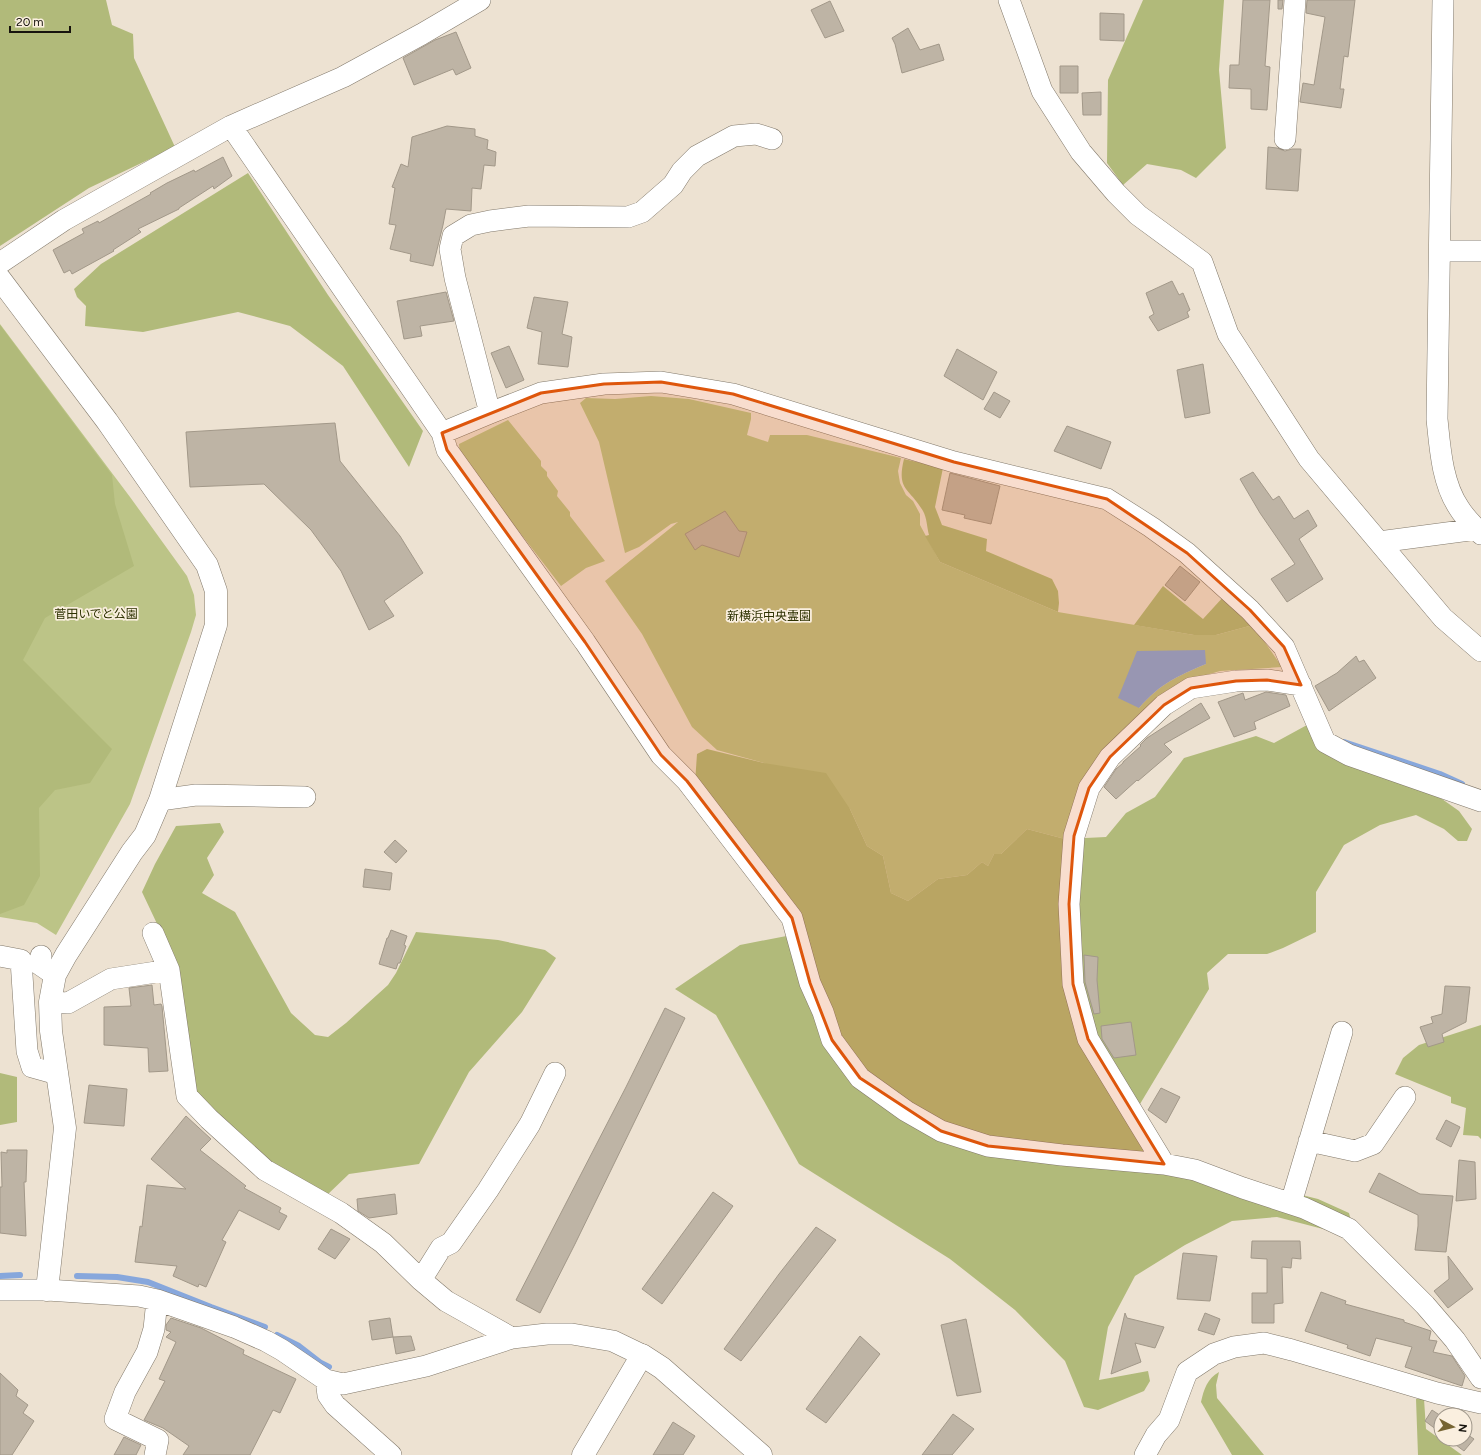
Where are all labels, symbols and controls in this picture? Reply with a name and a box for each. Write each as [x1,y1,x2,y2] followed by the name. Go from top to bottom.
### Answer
[10,8,70,34] scale bar
[16,15,44,29] text: 20 m
[54,607,138,621] park label: 菅田いでと公園
[727,609,811,623] park label: 新横浜中央霊園
[1433,1407,1473,1447] north arrow
[1455,1423,1469,1433] text: N

